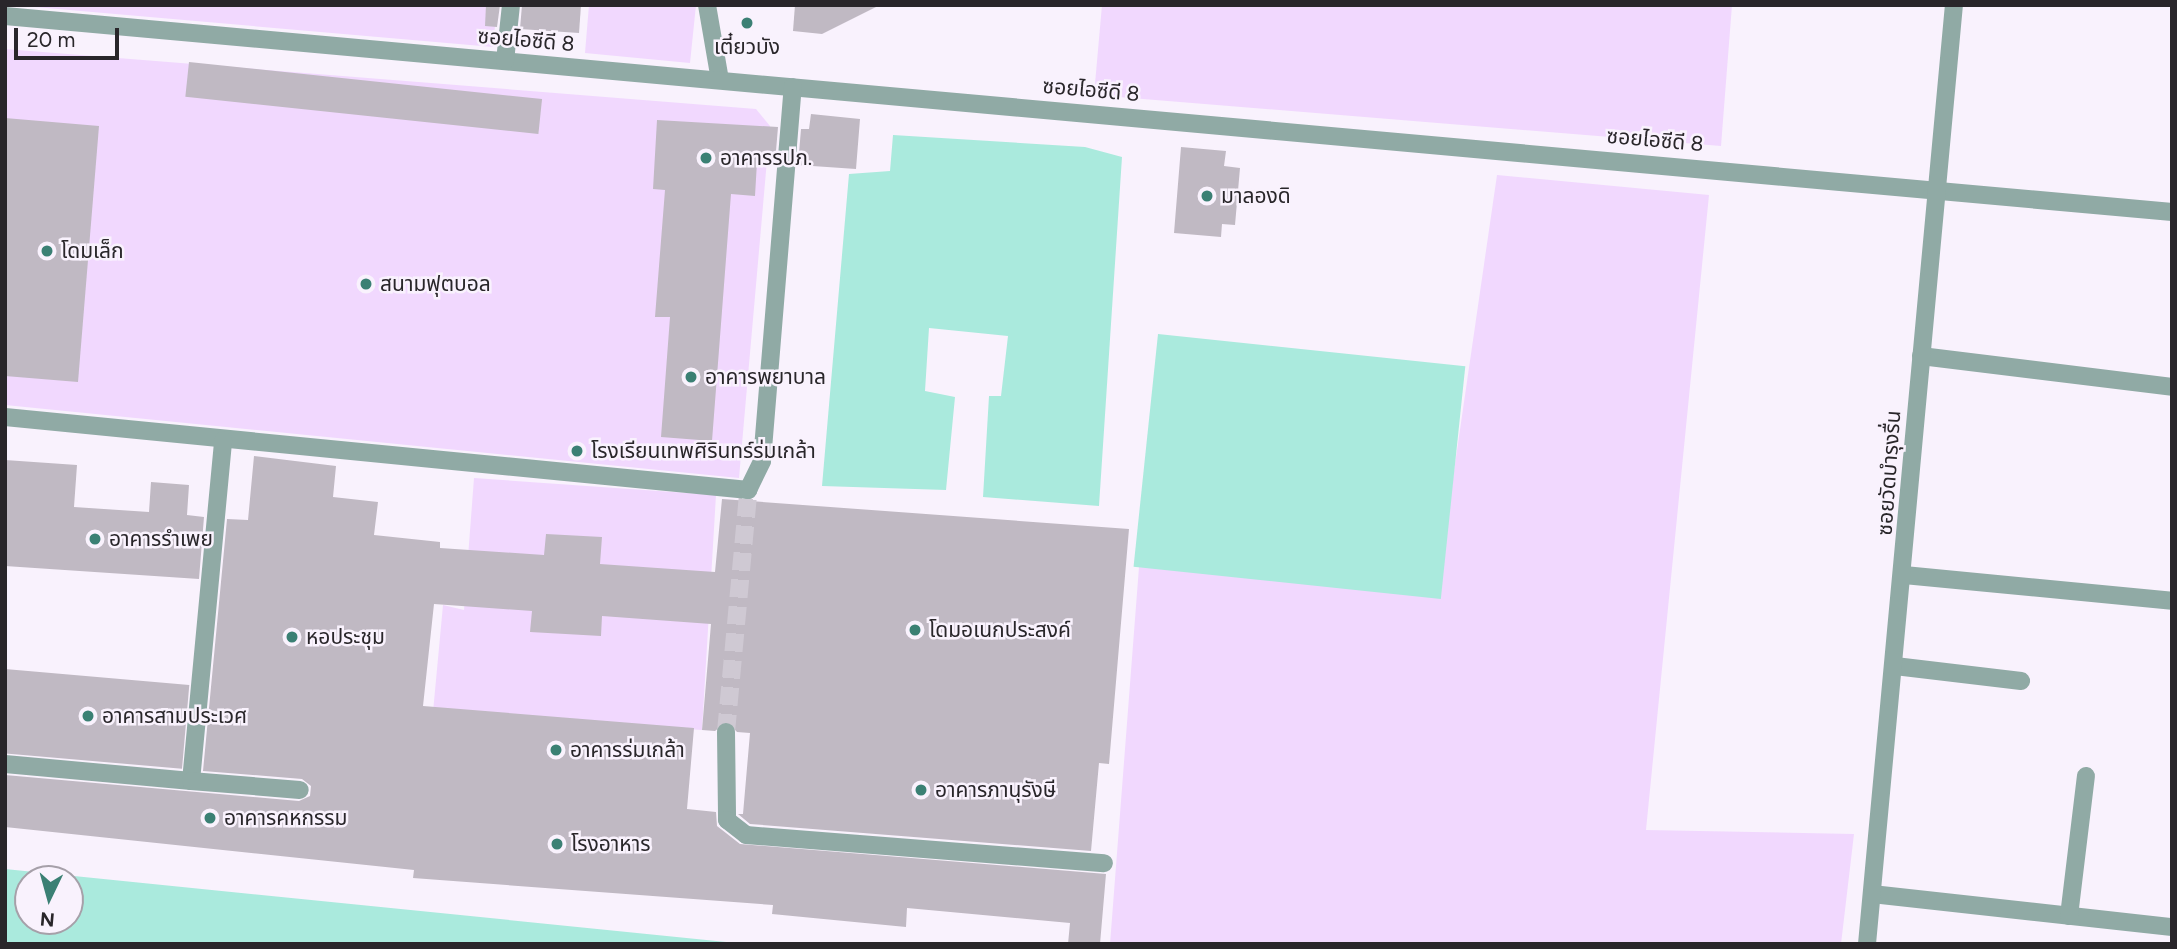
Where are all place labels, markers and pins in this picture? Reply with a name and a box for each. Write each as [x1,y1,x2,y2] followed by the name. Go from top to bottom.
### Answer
[739,15,755,31] marker: เตี๋ยวบัง
[714,34,780,60] place label: เตี๋ยวบัง
[720,145,812,171] place label: อาคารรปภ.
[698,150,714,166] marker: อาคารรปภ.
[1221,183,1291,209] place label: มาลองดิ
[1199,188,1215,204] marker: มาลองดิ
[61,238,124,264] place label: โดมเล็ก
[39,243,55,259] marker: โดมเล็ก
[380,271,491,297] place label: สนามฟุตบอล
[358,276,374,292] marker: สนามฟุตบอล
[705,364,826,390] place label: อาคารพยาบาล
[683,369,699,385] marker: อาคารพยาบาล
[591,438,816,464] place label: โรงเรียนเทพศิรินทร์ร่มเกล้า
[569,443,585,459] marker: โรงเรียนเทพศิรินทร์ร่มเกล้า
[109,526,213,552] place label: อาคารรำเพย
[87,531,103,547] marker: อาคารรำเพย
[929,617,1071,643] place label: โดมอเนกประสงค์
[907,622,923,638] marker: โดมอเนกประสงค์
[306,624,385,650] place label: หอประชุม
[284,629,300,645] marker: หอประชุม
[102,703,247,729] place label: อาคารสามประเวศ
[80,708,96,724] marker: อาคารสามประเวศ
[570,737,685,763] place label: อาคารร่มเกล้า
[548,742,564,758] marker: อาคารร่มเกล้า
[935,777,1056,803] place label: อาคารภานุรังษี
[913,782,929,798] marker: อาคารภานุรังษี
[224,805,347,831] place label: อาคารคหกรรม
[202,810,218,826] marker: อาคารคหกรรม
[571,831,650,857] place label: โรงอาหาร
[549,836,565,852] marker: โรงอาหาร

